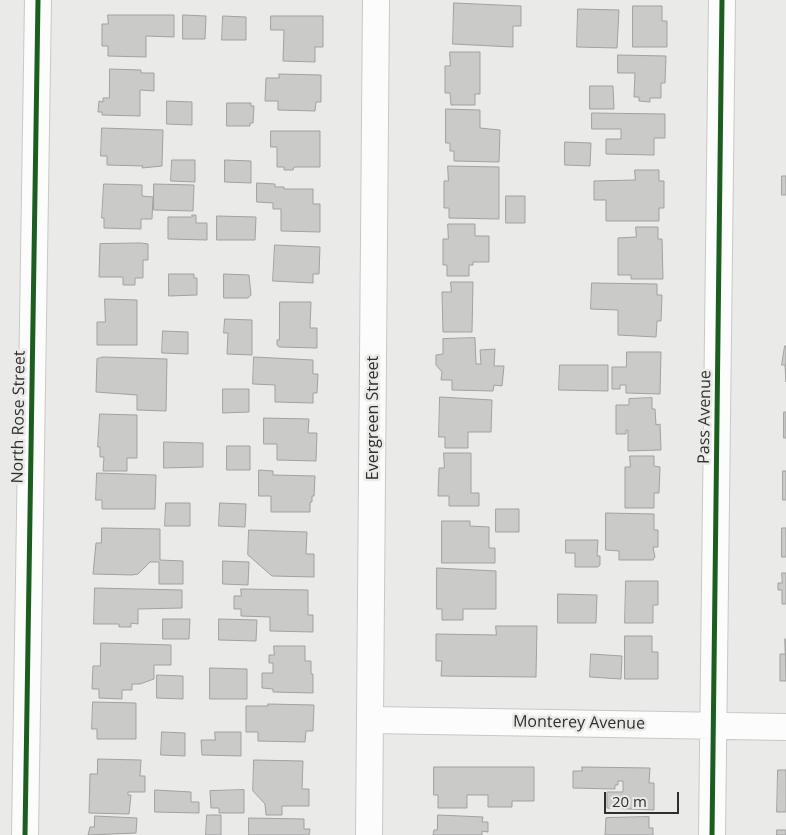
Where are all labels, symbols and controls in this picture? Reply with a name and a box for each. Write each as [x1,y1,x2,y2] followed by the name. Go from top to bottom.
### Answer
[8,350,30,484] street label: North Rose Street
[363,356,383,480] street label: Evergreen Street
[695,370,715,464] street label: Pass Avenue
[513,712,645,734] street label: Monterey Avenue
[606,782,681,814] scale bar
[612,791,647,811] text: 20 m

